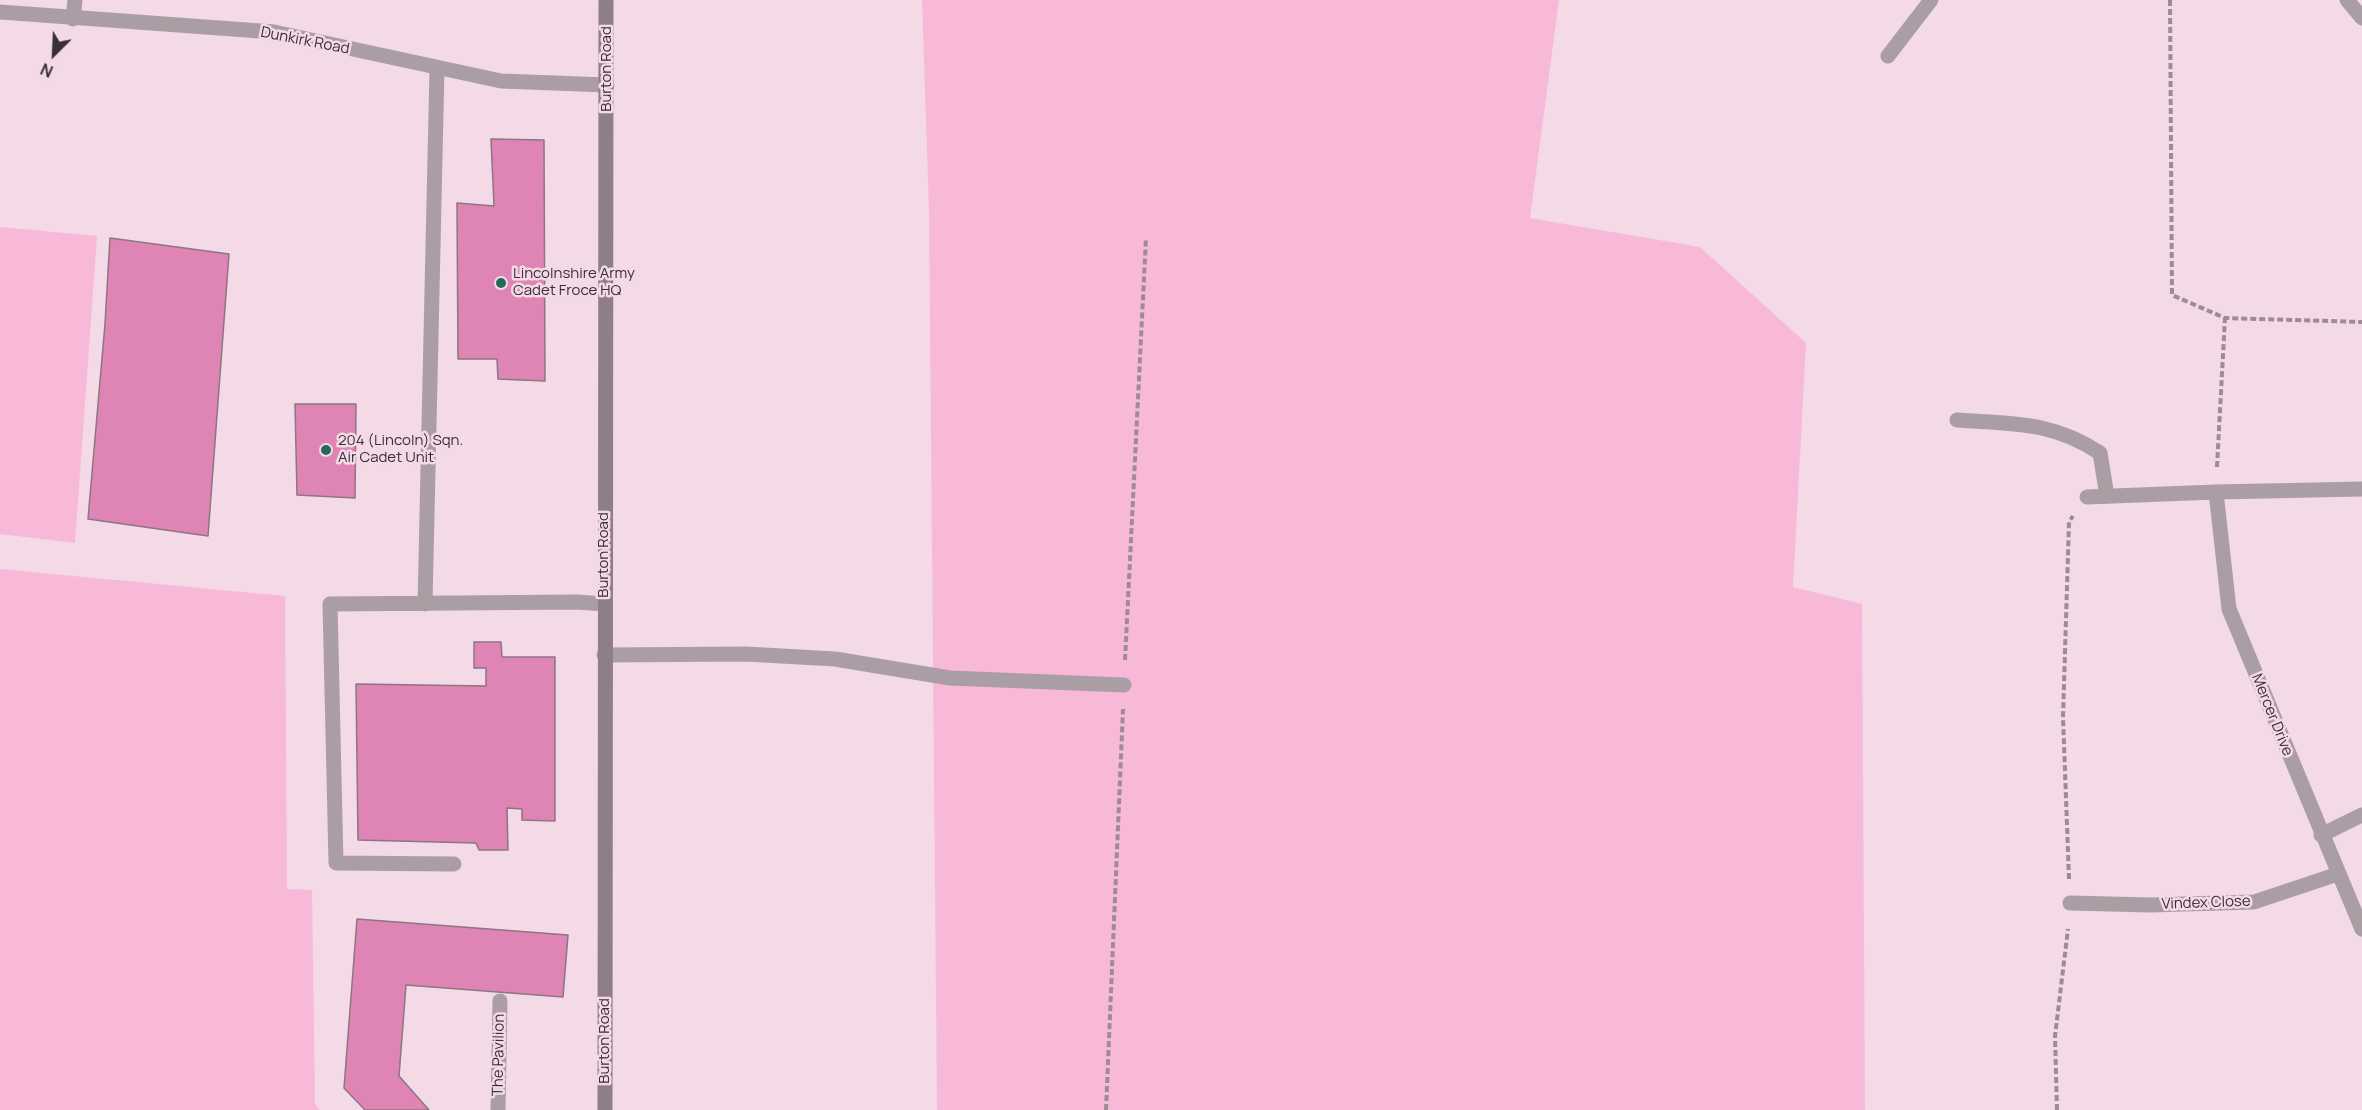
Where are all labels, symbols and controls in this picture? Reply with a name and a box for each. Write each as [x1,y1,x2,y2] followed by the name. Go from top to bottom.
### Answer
[24,24,84,84] north arrow
[259,24,351,58] street label: Dunkirk Road
[598,26,616,112] street label: Burton Road
[37,58,56,83] text: N
[513,265,635,300] place label: Lincolnshire Army Cadet Froce HQ
[494,276,508,290] marker: Lincolnshire Army Cadet Froce HQ
[338,432,463,467] place label: 204 (Lincoln) Sqn. Air Cadet Unit
[319,443,333,457] marker: 204 (Lincoln) Sqn. Air Cadet Unit
[595,512,613,598] street label: Burton Road
[2247,671,2297,759] street label: Mercer Drive
[2161,892,2251,914] street label: Vindex Close
[596,998,614,1084] street label: Burton Road
[489,1014,509,1096] street label: The Pavilion

